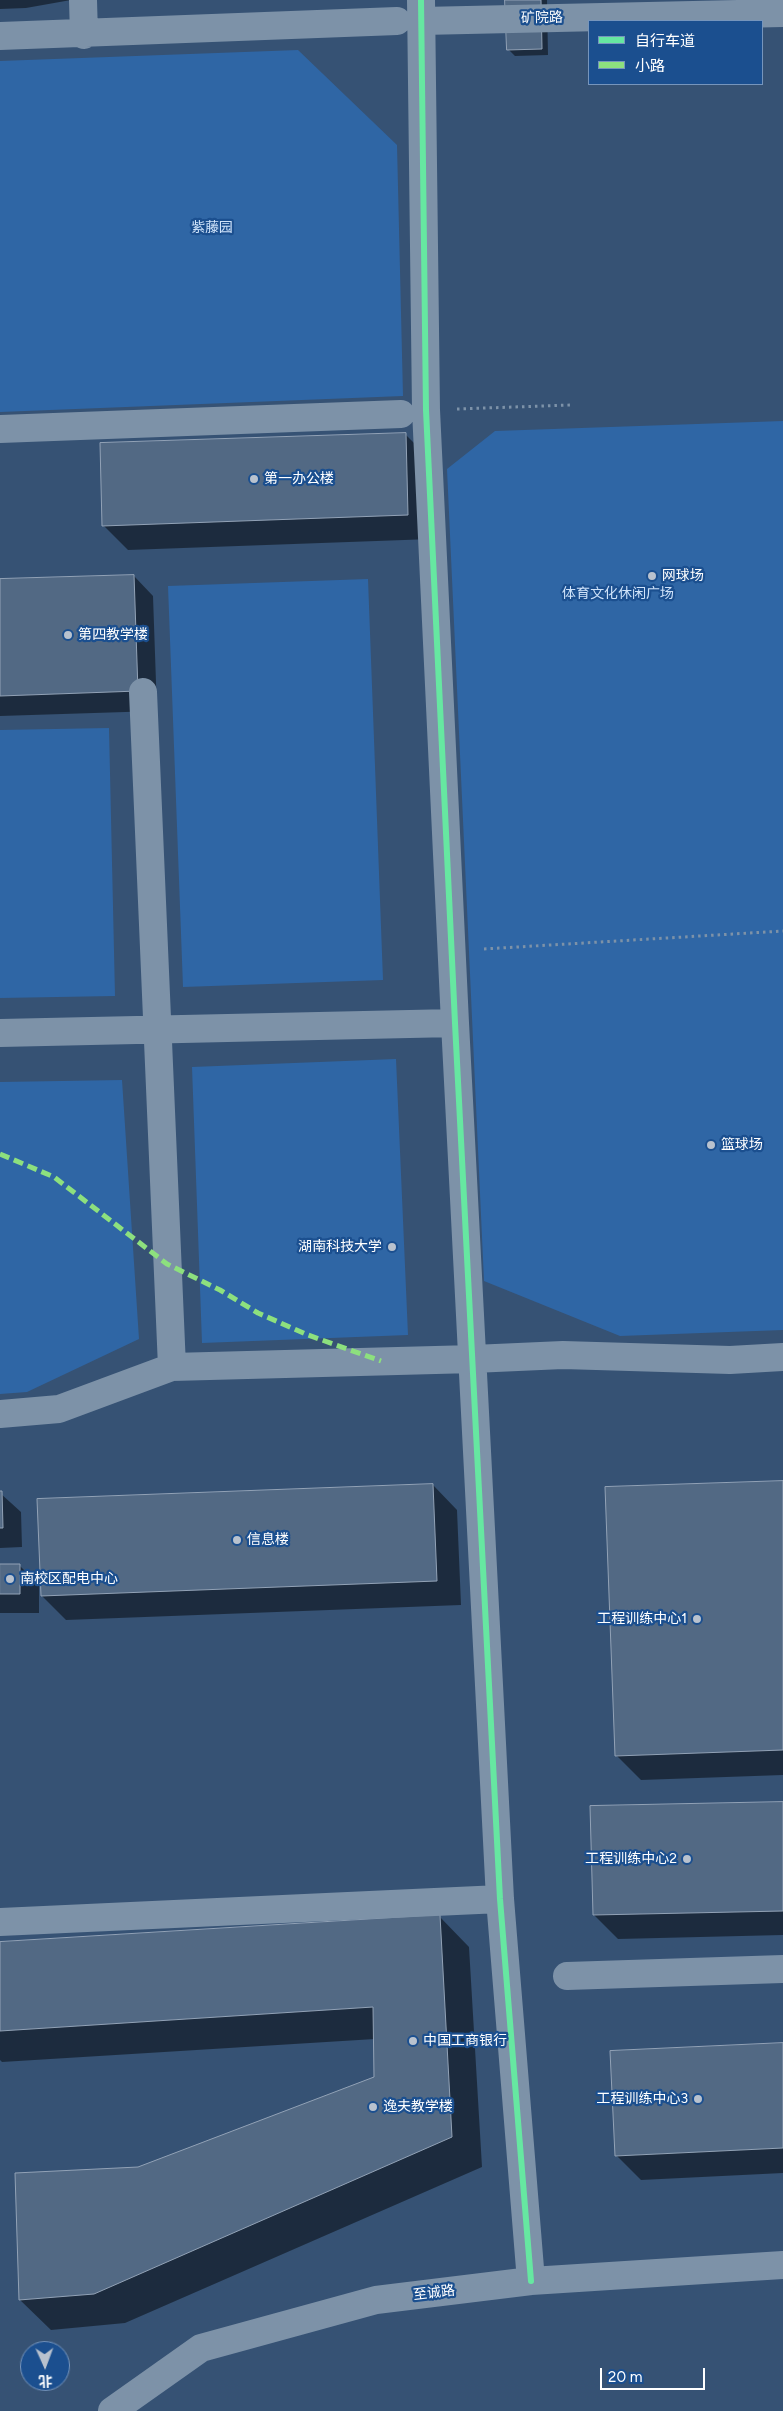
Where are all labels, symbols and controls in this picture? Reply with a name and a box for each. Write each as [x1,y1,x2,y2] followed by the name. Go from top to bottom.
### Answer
[521,9,563,27] street label: 矿院路
[588,20,763,85] legend
[635,32,695,50] text: 自行车道
[635,57,665,75] text: 小路
[191,220,233,236] park label: 紫藤园
[264,471,334,487] place label: 第一办公楼
[248,473,260,485] marker: 第一办公楼
[662,568,704,584] place label: 网球场
[646,570,658,582] marker: 网球场
[562,586,674,602] park label: 体育文化休闲广场
[78,627,148,643] place label: 第四教学楼
[62,629,74,641] marker: 第四教学楼
[721,1137,763,1153] place label: 篮球场
[705,1139,717,1151] marker: 篮球场
[298,1239,382,1255] place label: 湖南科技大学
[386,1241,398,1253] marker: 湖南科技大学
[247,1532,289,1548] place label: 信息楼
[231,1534,243,1546] marker: 信息楼
[20,1571,118,1587] place label: 南校区配电中心
[4,1573,16,1585] marker: 南校区配电中心
[597,1611,687,1627] place label: 工程训练中心1
[691,1613,703,1625] marker: 工程训练中心1
[585,1851,677,1867] place label: 工程训练中心2
[681,1853,693,1865] marker: 工程训练中心2
[423,2033,507,2049] place label: 中国工商银行
[407,2035,419,2047] marker: 中国工商银行
[596,2091,688,2107] place label: 工程训练中心3
[692,2093,704,2105] marker: 工程训练中心3
[383,2099,453,2115] place label: 逸夫教学楼
[367,2101,379,2113] marker: 逸夫教学楼
[412,2282,456,2304] street label: 至诚路
[20,2341,70,2391] north arrow
[603,2358,708,2390] scale bar
[608,2368,642,2386] text: 20 m
[38,2372,53,2389] text: 北

